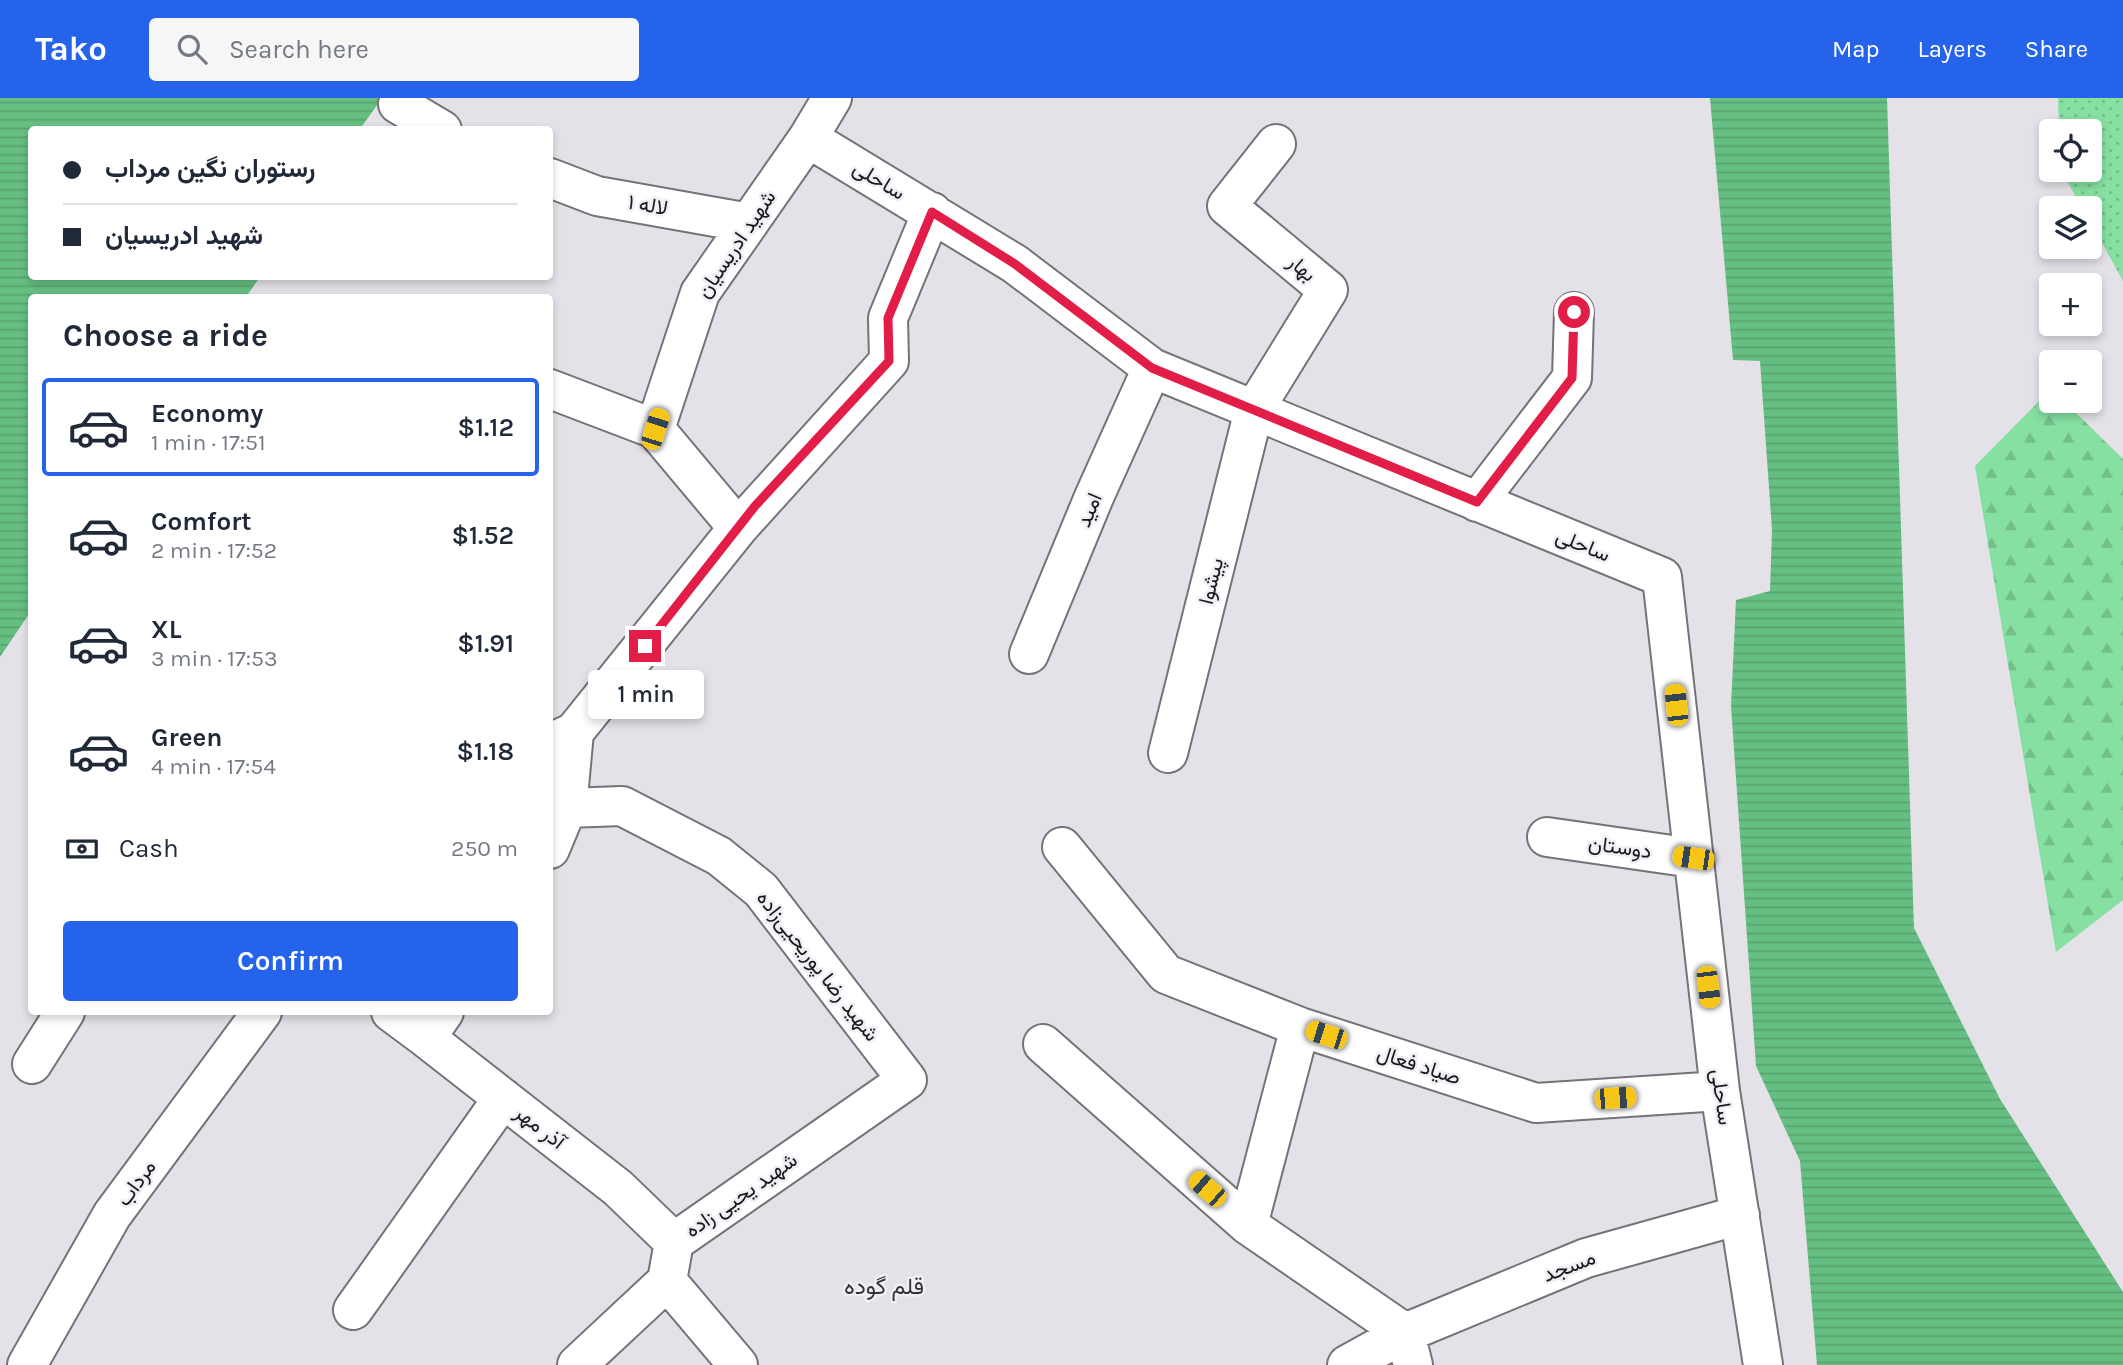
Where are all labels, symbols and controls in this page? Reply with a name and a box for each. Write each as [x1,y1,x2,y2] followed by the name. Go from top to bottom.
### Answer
[149,18,639,81] search box
[35,30,107,68] text: Tako
[173,30,211,68] icon: search
[229,34,369,65] text: Search here
[1832,35,1880,63] text: Map
[1918,35,1987,63] text: Layers
[2025,35,2088,63] text: Share
[2039,119,2102,413] map controls
[2039,119,2102,182] button: locate
[105,153,315,184] text: رستوران نگین مرداب
[849,155,909,205] street label: ساحلی
[691,186,782,303] street label: شهید ادریسیان
[626,190,670,220] street label: لاله ۱
[2039,196,2102,259] button: layers
[105,220,263,251] text: شهید ادریسیان
[1282,249,1321,287] street label: بهار
[2039,273,2102,336] button: +
[1558,296,1590,328] route start
[63,317,268,354] text: Choose a ride
[2039,350,2102,413] button: −
[67,396,130,459] icon: car
[151,398,263,429] text: Economy
[639,406,672,452] car
[457,412,514,443] text: $1.12
[151,429,266,456] text: 1 min · 17:51
[1071,489,1107,531] street label: امید
[67,504,130,567] icon: car
[151,506,252,537] text: Comfort
[452,520,514,551] text: $1.52
[1552,523,1614,567] street label: ساحلی
[151,537,277,564] text: 2 min · 17:52
[1194,555,1230,607] street label: پیشوا
[67,612,130,675] icon: car
[151,614,182,645] text: XL
[457,628,514,659] text: $1.91
[629,630,661,662] route end
[151,645,278,672] text: 3 min · 17:53
[587,670,703,720] callout: 1 min
[617,681,675,708] text: 1 min
[1664,683,1689,727] car
[67,720,130,783] icon: car
[151,722,223,753] text: Green
[456,736,514,767] text: $1.18
[151,753,276,780] text: 4 min · 17:54
[63,830,101,868] icon: cash
[1587,831,1653,864] street label: دوستان
[119,833,179,864] text: Cash
[451,835,518,862] text: 250 m
[1671,845,1716,871] car
[750,886,884,1047] street label: شهید رضا پوریحیی‌زاده
[63,921,518,1001] button: Confirm
[1696,965,1721,1009] car
[1303,1019,1350,1051] car
[1374,1040,1464,1090] street label: صیاد فعال
[1706,1067,1738,1127] street label: ساحلی
[1594,1086,1637,1110] car
[509,1099,571,1156] street label: آذر مهر
[680,1148,802,1243] street label: شهید یحیی زاده
[111,1155,161,1211] street label: مرداب
[1185,1167,1230,1211] car
[1539,1245,1599,1287] street label: مسجد
[844,1273,924,1301] district label: قلم گوده

